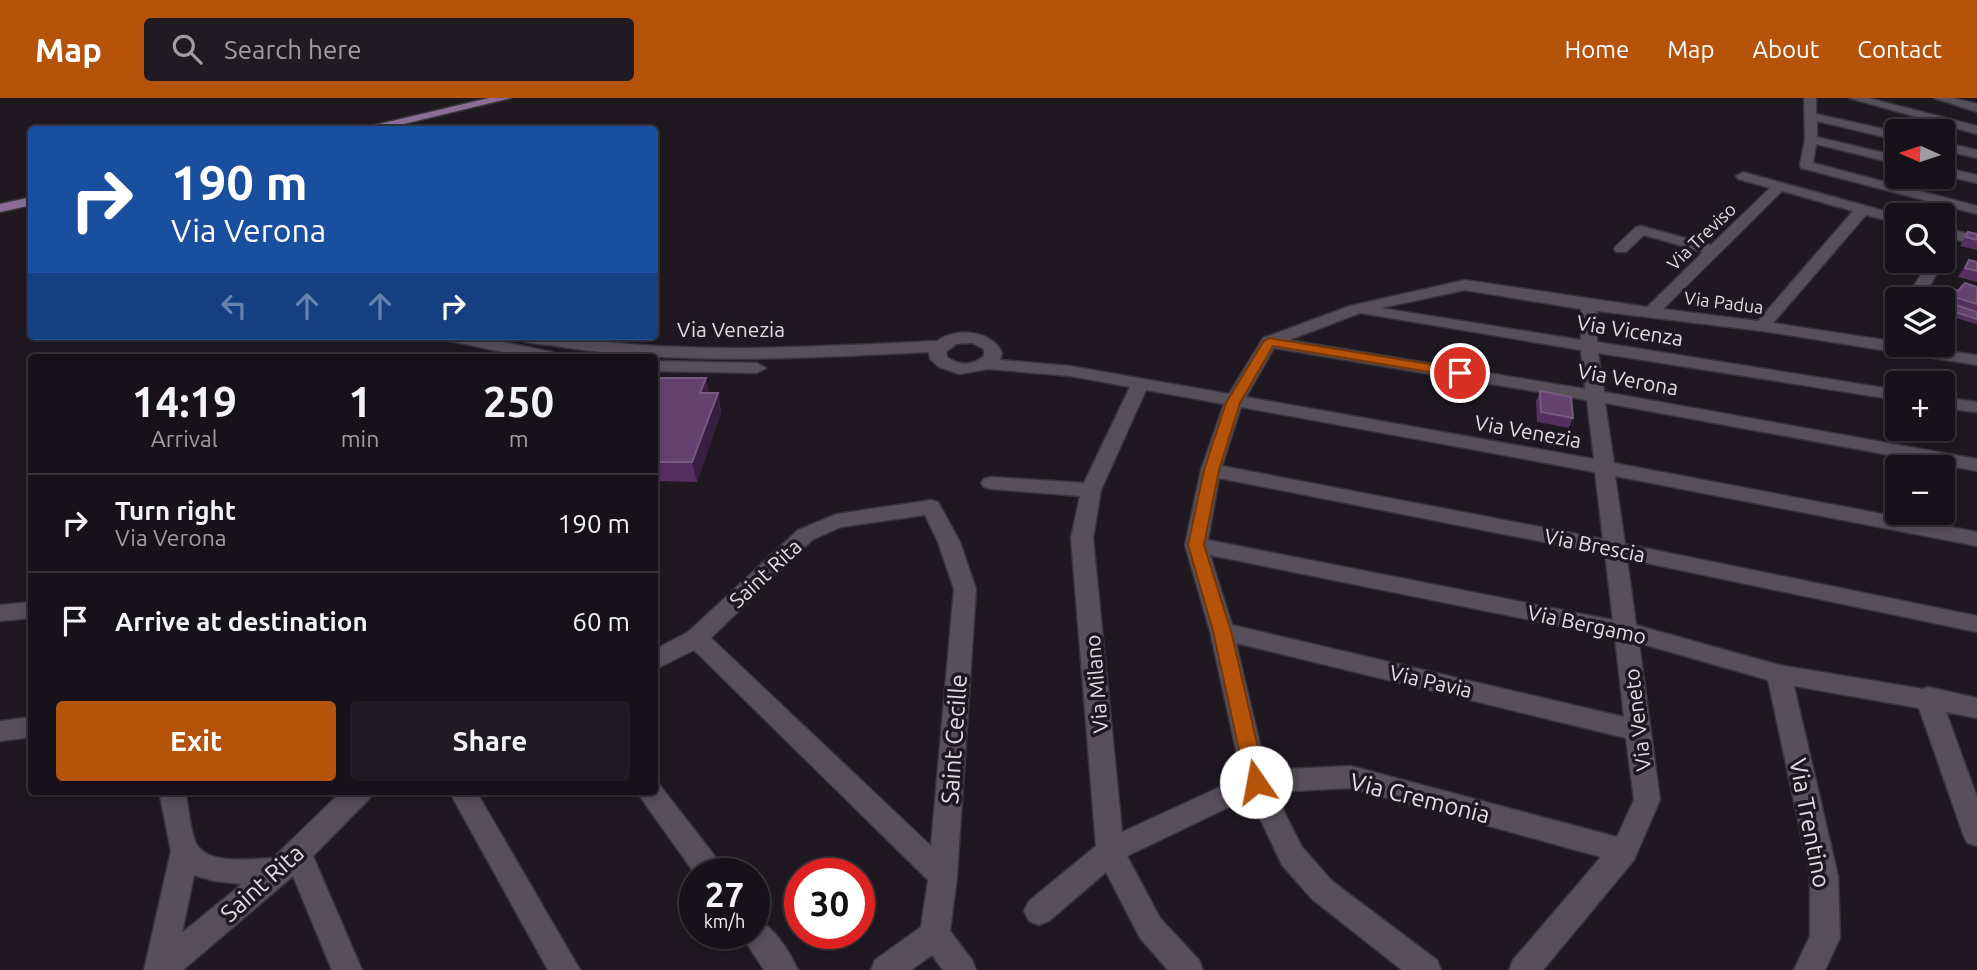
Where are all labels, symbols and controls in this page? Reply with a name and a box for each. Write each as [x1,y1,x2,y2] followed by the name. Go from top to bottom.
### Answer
[144,18,634,81] search box
[168,30,206,68] icon: search
[35,31,102,68] text: Map
[224,35,362,64] text: Search here
[1564,36,1629,63] text: Home
[1667,36,1714,63] text: Map
[1752,36,1819,63] text: About
[1857,36,1942,63] text: Contact
[1885,119,1955,189] north arrow
[1885,119,1955,525] map controls
[56,154,147,245] icon: right
[171,154,308,209] text: 190 m
[1663,198,1739,274] street label: Via Treviso
[1885,203,1955,273] button: search
[171,212,326,248] text: Via Verona
[215,287,253,325] icon: left
[288,287,326,325] icon: ahead
[361,287,399,325] icon: ahead
[434,287,472,325] icon: right
[1683,287,1765,317] street label: Via Padua
[1885,287,1955,357] button: layers
[1575,310,1685,350] street label: Via Vicenza
[677,317,785,341] street label: Via Venezia
[1430,343,1490,403] pin
[1441,354,1479,392] icon: arrive
[1576,358,1680,400] street label: Via Verona
[1885,371,1955,441] button: +
[132,378,237,425] text: 14:19
[348,378,372,425] text: 1
[483,378,554,425] text: 250
[1473,410,1583,452] street label: Via Venezia
[151,426,218,451] text: Arrival
[341,426,379,451] text: min
[509,426,529,451] text: m
[1885,455,1955,525] button: −
[115,496,236,525] text: Turn right
[56,504,94,542] icon: right
[558,509,630,538] text: 190 m
[1542,523,1648,567] street label: Via Brescia
[115,525,227,550] text: Via Verona
[724,534,806,612] street label: Saint Rita
[1525,600,1649,648] street label: Via Bergamo
[56,602,94,640] icon: arrive
[115,607,368,636] text: Arrive at destination
[572,607,630,636] text: 60 m
[1080,634,1112,734] street label: Via Milano
[1387,660,1475,702] street label: Via Pavia
[1619,667,1655,773] street label: Via Veneto
[936,673,972,805] street label: Saint Cecille
[56,701,336,781] button: Exit
[350,701,630,781] button: Share
[1219,745,1293,819] position arrow
[1784,756,1836,890] street label: Via Trentino
[1347,768,1493,828] street label: Via Cremonia
[215,839,309,927] street label: Saint Rita
[784,858,875,949] speed limit sign: 30
[705,874,744,914] text: 27
[704,911,745,931] text: km/h

